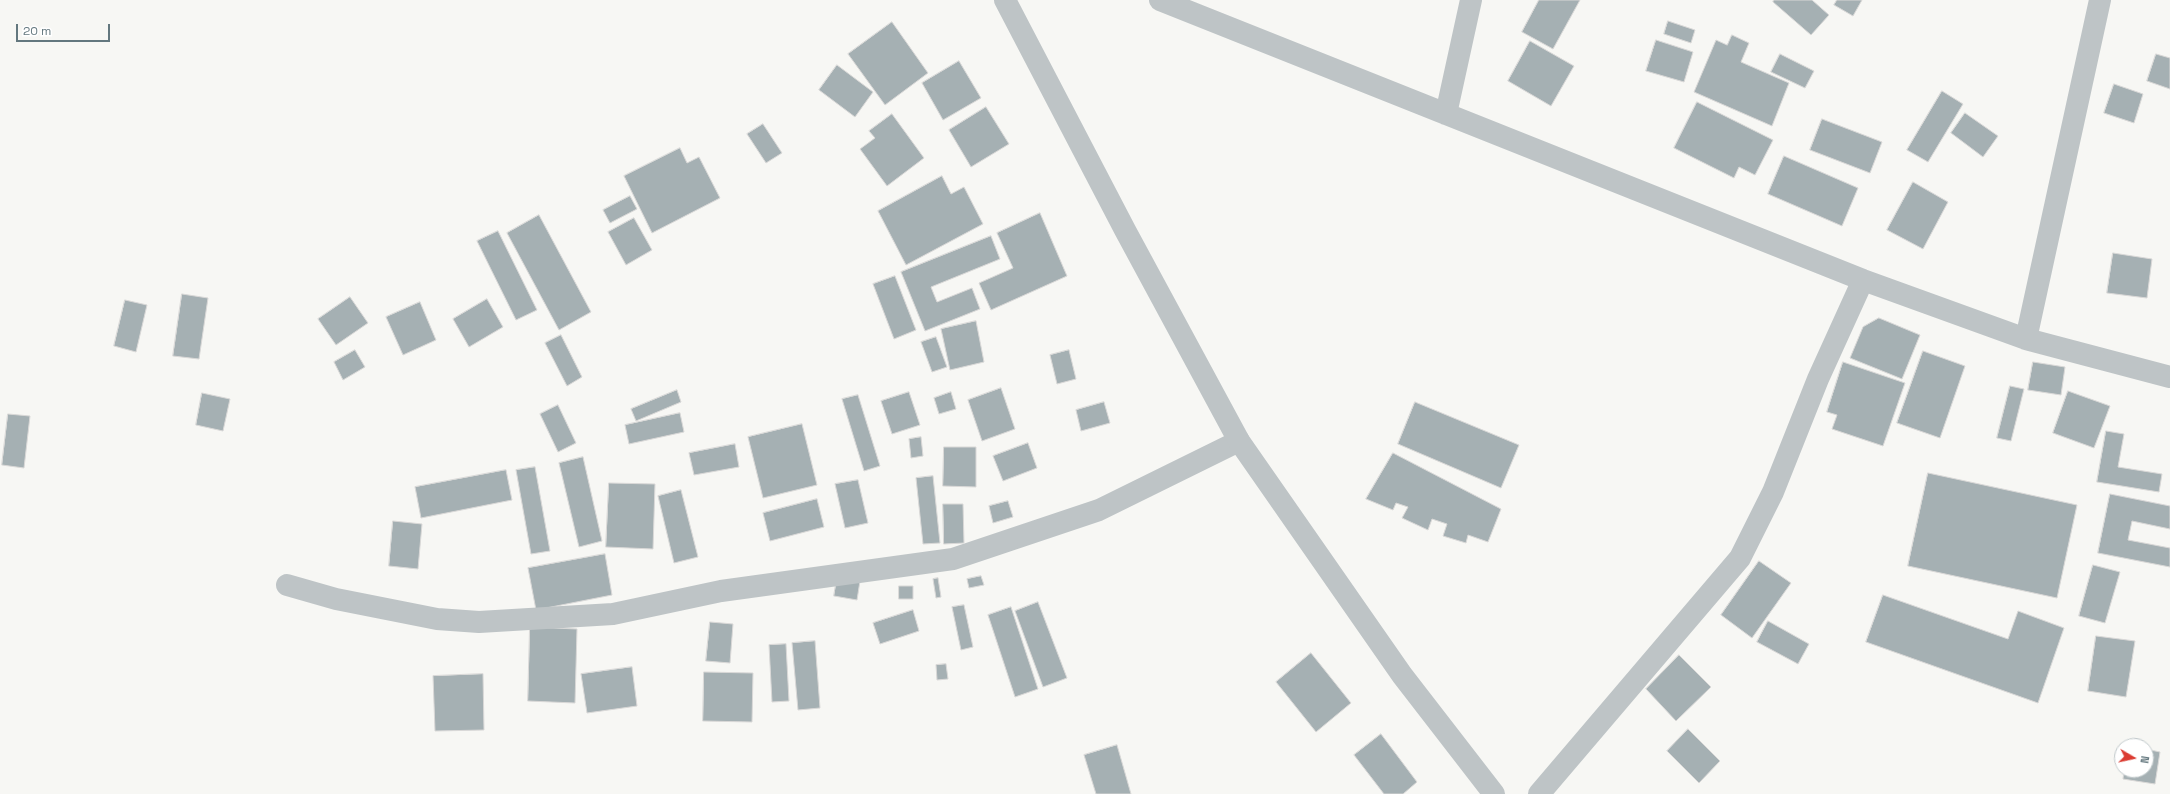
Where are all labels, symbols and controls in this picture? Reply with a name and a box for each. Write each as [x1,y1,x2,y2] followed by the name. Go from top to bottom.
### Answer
[18,16,112,42] scale bar
[23,23,51,39] text: 20 m
[2114,738,2154,778] north arrow
[2137,755,2152,764] text: N

